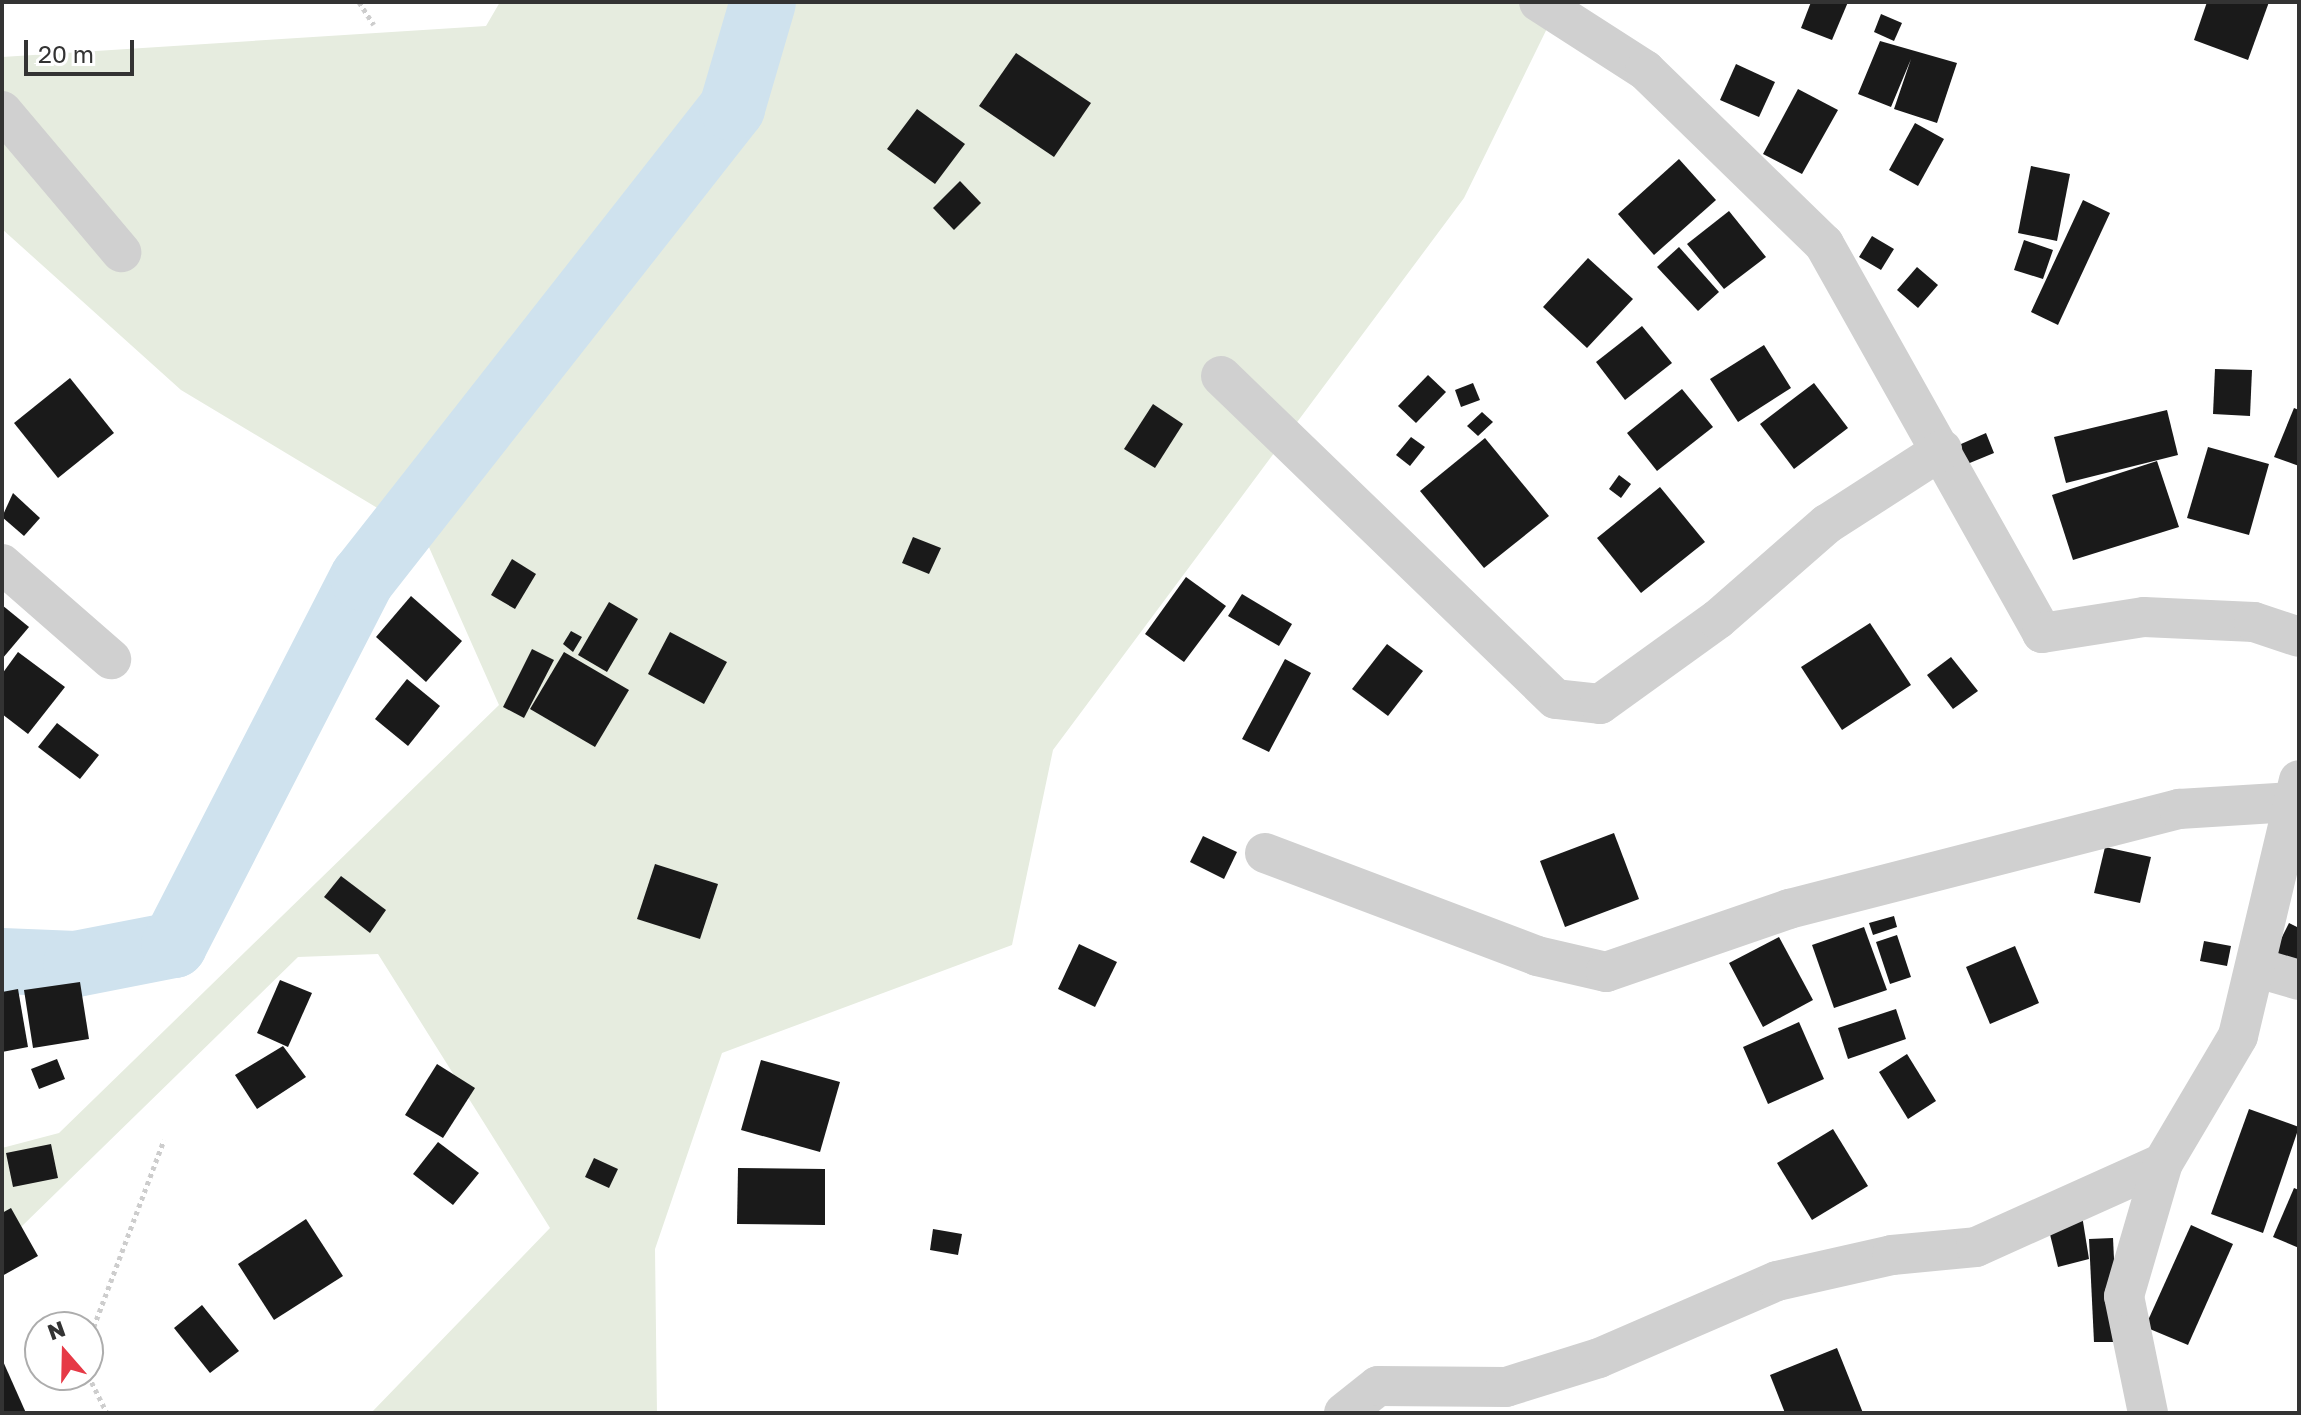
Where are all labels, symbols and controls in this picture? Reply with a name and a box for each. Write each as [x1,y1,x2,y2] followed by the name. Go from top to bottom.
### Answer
[28,24,138,74] scale bar
[38,39,94,68] text: 20 m
[24,1311,104,1391] north arrow
[44,1314,69,1345] text: N

